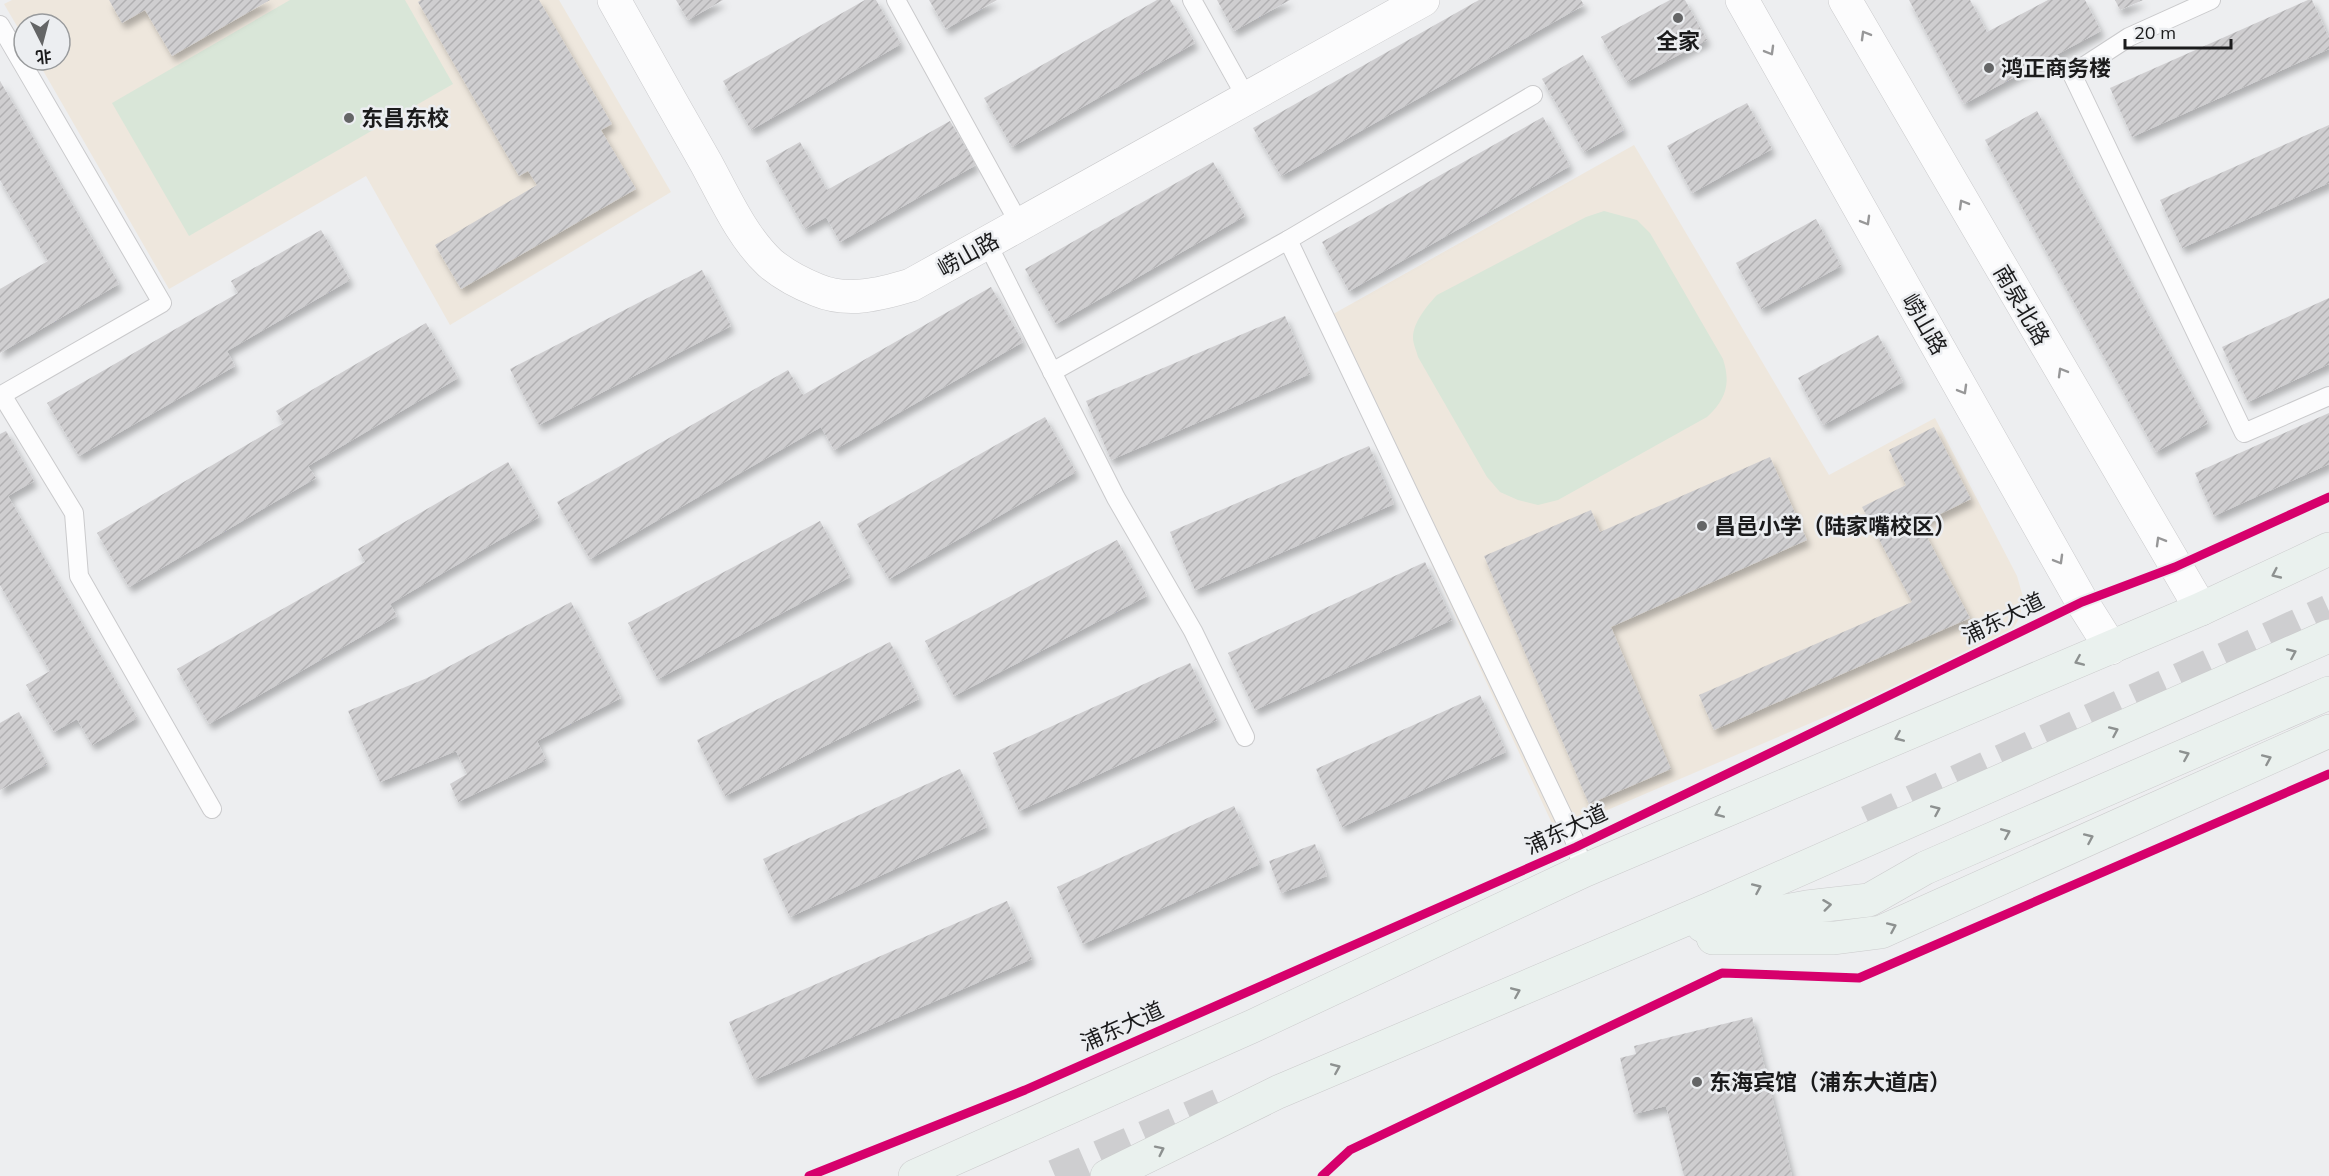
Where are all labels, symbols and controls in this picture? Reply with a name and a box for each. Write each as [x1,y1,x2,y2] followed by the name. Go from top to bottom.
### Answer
[1671,11,1685,25] marker: 全家
[12,12,72,72] north arrow
[2125,12,2232,50] scale bar
[2134,21,2176,44] text: 20 m
[1656,27,1700,55] place label: 全家
[1861,31,1873,41] one-way arrow
[1763,45,1775,55] one-way arrow
[35,46,53,68] text: 北
[2001,54,2111,82] place label: 鸿正商务楼
[1982,61,1996,75] marker: 鸿正商务楼
[361,104,449,132] place label: 东昌东校
[342,111,356,125] marker: 东昌东校
[1959,200,1971,210] one-way arrow
[1859,214,1871,225] one-way arrow
[932,226,1004,282] street label: 崂山路
[1988,260,2056,350] street label: 南泉北路
[1896,288,1954,360] street label: 崂山路
[2057,368,2069,378] one-way arrow
[1955,384,1967,394] one-way arrow
[1714,512,1956,540] place label: 昌邑小学（陆家嘴校区）
[1695,519,1709,533] marker: 昌邑小学（陆家嘴校区）
[2156,537,2167,547] one-way arrow
[2052,554,2063,564] one-way arrow
[2271,566,2282,578] one-way arrow
[1957,586,2049,650] street label: 浦东大道
[2286,648,2297,660] one-way arrow
[2074,654,2085,666] one-way arrow
[2108,726,2119,738] one-way arrow
[1894,730,1905,742] one-way arrow
[2179,750,2190,762] one-way arrow
[2260,754,2271,766] one-way arrow
[1520,798,1612,860] street label: 浦东大道
[1929,805,1940,817] one-way arrow
[1715,806,1726,818] one-way arrow
[2000,828,2011,840] one-way arrow
[2082,834,2093,846] one-way arrow
[1751,883,1762,895] one-way arrow
[1823,899,1832,912] one-way arrow
[1885,922,1896,934] one-way arrow
[1510,987,1521,999] one-way arrow
[1076,995,1168,1057] street label: 浦东大道
[1330,1063,1341,1075] one-way arrow
[1709,1068,1951,1096] place label: 东海宾馆（浦东大道店）
[1690,1075,1704,1089] marker: 东海宾馆（浦东大道店）
[1153,1146,1164,1158] one-way arrow

